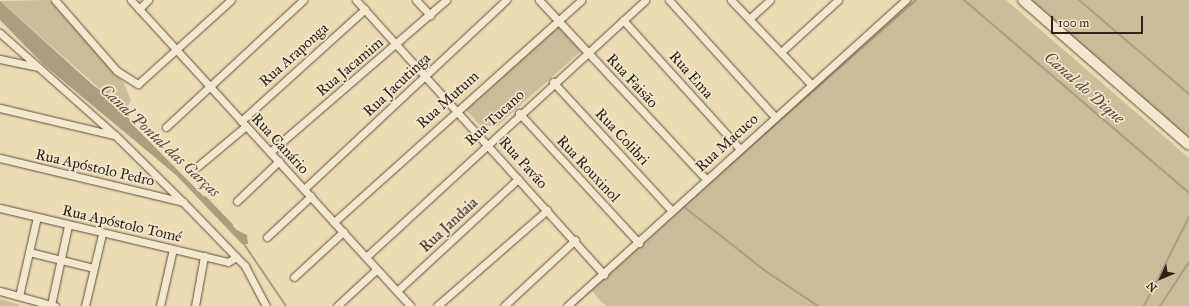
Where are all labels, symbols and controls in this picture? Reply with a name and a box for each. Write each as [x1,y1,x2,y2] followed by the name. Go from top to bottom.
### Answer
[1053,8,1145,34] scale bar
[1058,16,1089,30] text: 100 m
[256,19,332,91] street label: Rua Araponga
[313,34,387,100] street label: Rua Jacamim
[665,48,717,102] street label: Rua Ema
[1040,48,1128,128] water label: Canal do Dique
[360,49,434,121] street label: Rua Jacutinga
[602,50,662,112] street label: Rua Faisão
[413,67,483,133] street label: Rua Mutum
[96,81,224,201] water label: Canal Pontal das Garças
[462,86,528,150] street label: Rua Tucano
[591,105,653,169] street label: Rua Colibri
[247,110,313,178] street label: Rua Canário
[692,110,762,176] street label: Rua Macuco
[553,132,623,206] street label: Rua Rouxinol
[495,133,551,193] street label: Rua Pavão
[34,146,156,190] street label: Rua Apóstolo Pedro
[416,194,482,256] street label: Rua Jandaia
[61,202,183,246] street label: Rua Apóstolo Tomé
[1141,258,1181,298] north arrow
[1144,279,1160,295] text: N

